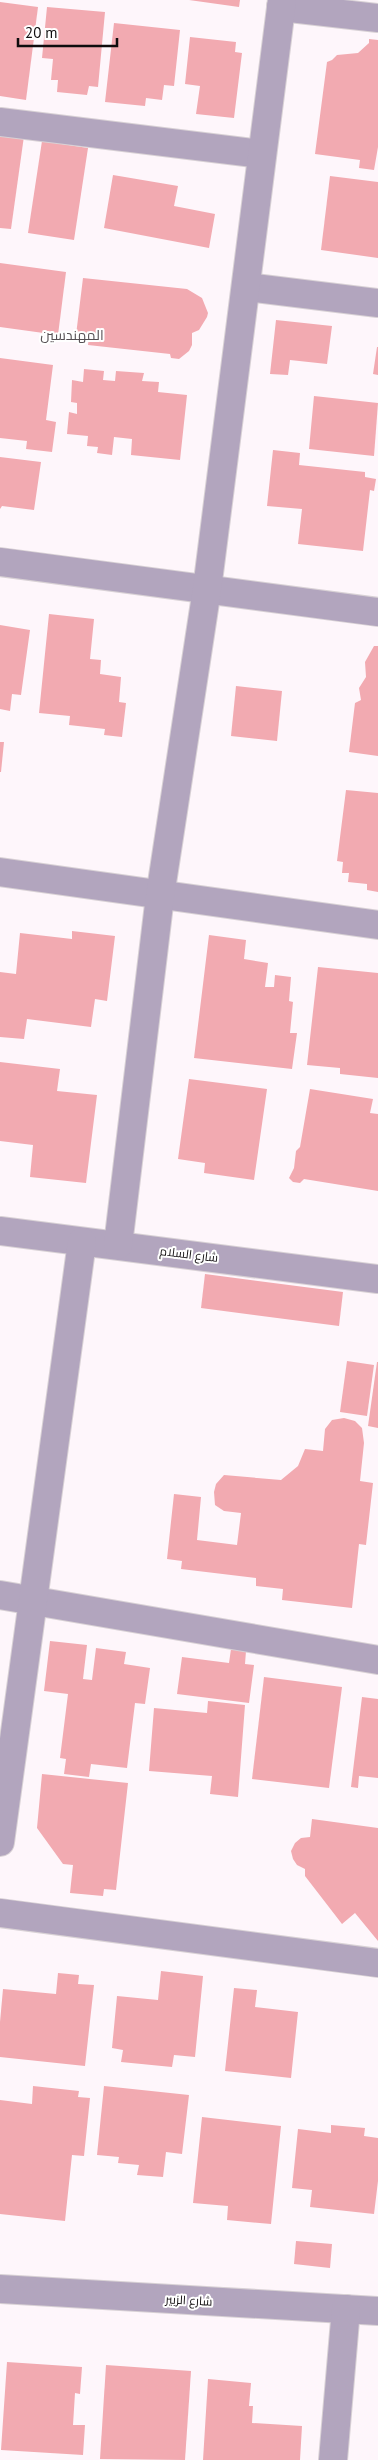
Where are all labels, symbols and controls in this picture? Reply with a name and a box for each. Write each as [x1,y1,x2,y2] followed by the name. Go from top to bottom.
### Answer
[18,15,116,47] scale bar
[25,23,58,42] text: 20 m
[40,326,104,344] district label: المهندسين
[159,1243,219,1266] street label: شارع السلام
[164,2291,213,2310] street label: شارع الزبير

